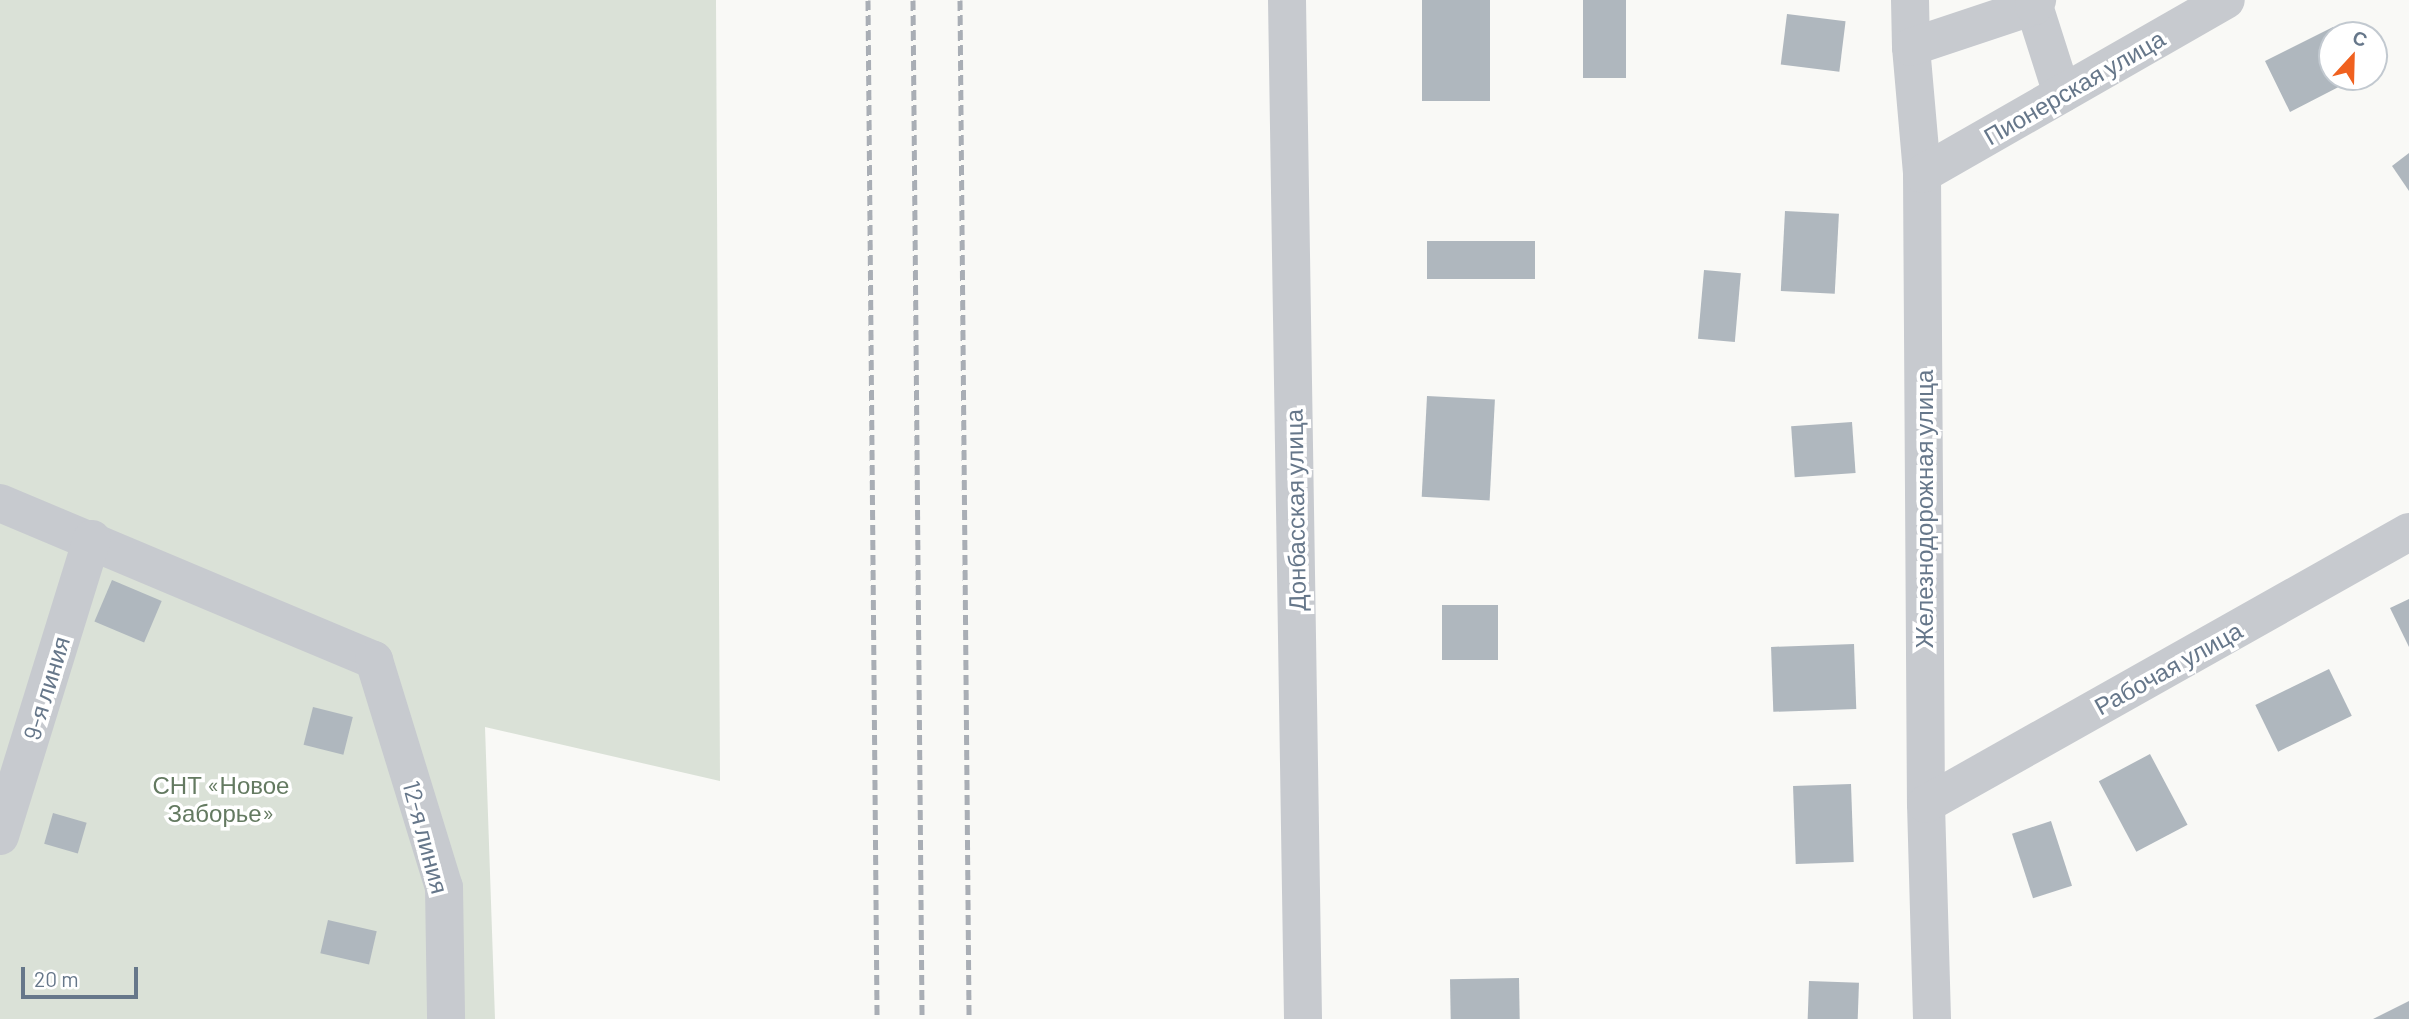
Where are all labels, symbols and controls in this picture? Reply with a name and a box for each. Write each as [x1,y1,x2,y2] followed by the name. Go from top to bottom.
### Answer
[2318,21,2388,91] north arrow
[1978,24,2170,150] street label: Пионерская улица
[2350,25,2371,51] text: С
[1910,370,1938,648] street label: Железнодорожная улица
[1279,409,1311,611] street label: Донбасская улица
[2089,615,2247,721] street label: Рабочая улица
[17,633,75,743] street label: 9-я линия
[153,771,289,827] park label: СНТ «Новое Заборье»
[397,777,455,897] street label: 12-я линия
[24,953,142,997] scale bar
[34,966,79,991] text: 20 m

